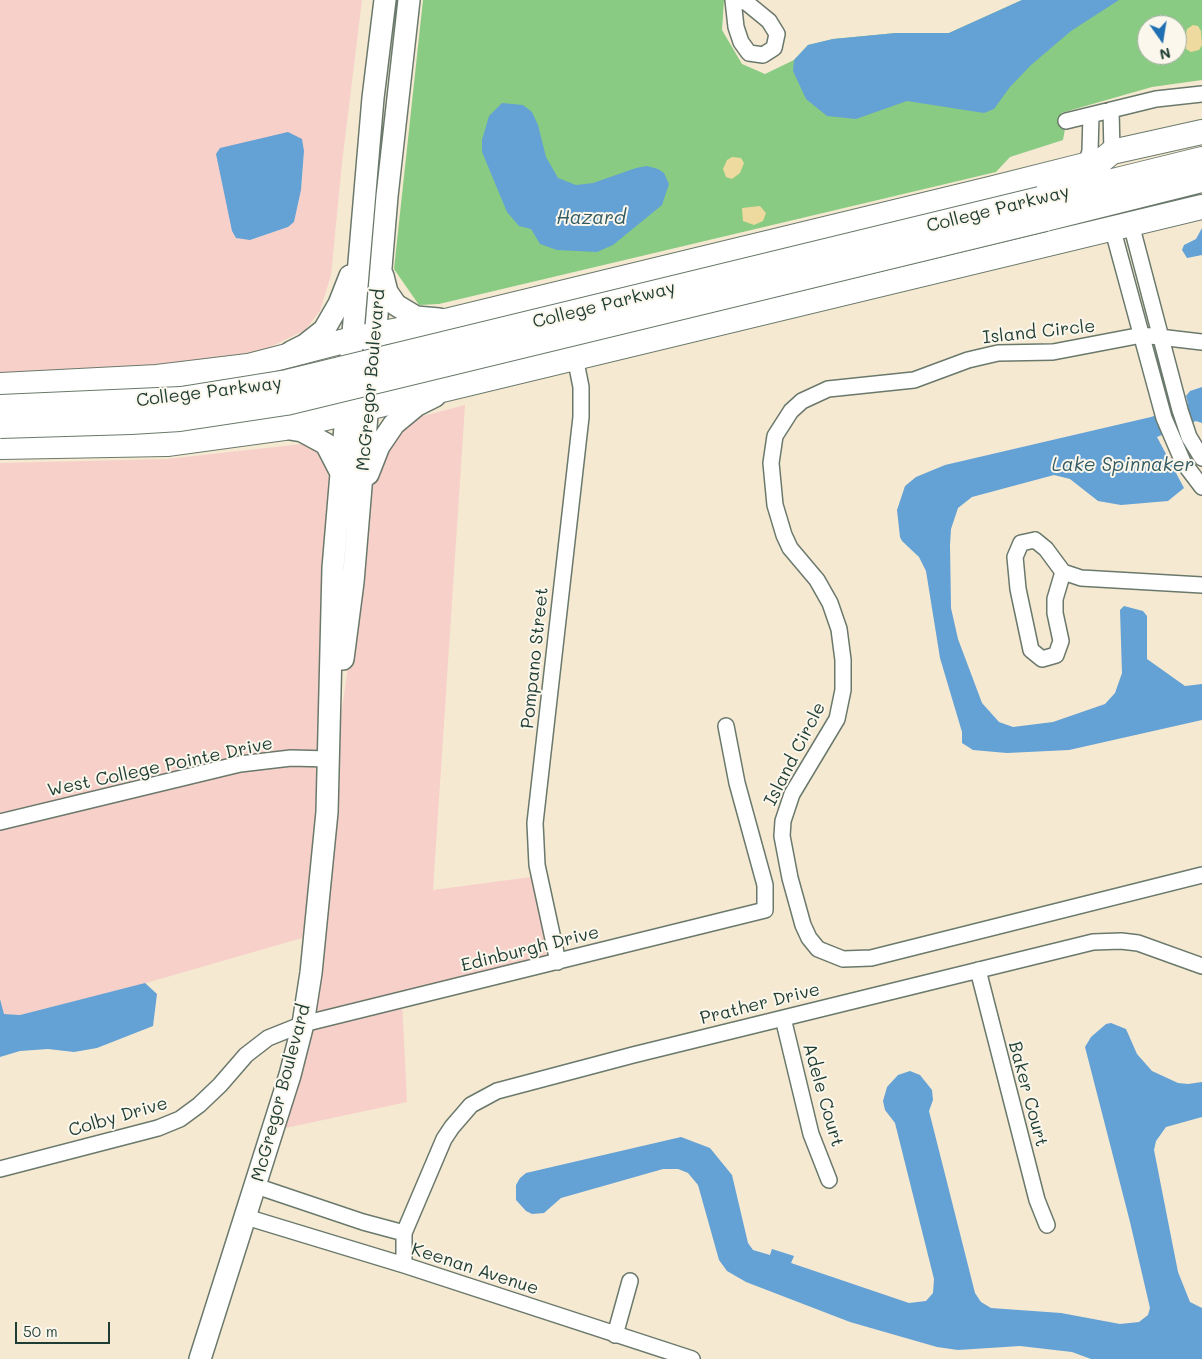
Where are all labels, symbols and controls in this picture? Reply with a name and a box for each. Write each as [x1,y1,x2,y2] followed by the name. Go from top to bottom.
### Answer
[1137,15,1187,65] north arrow
[1158,44,1173,65] text: N
[924,181,1072,237] street label: College Parkway
[556,207,626,229] water label: Hazard
[530,277,678,333] street label: College Parkway
[352,288,390,472] street label: McGregor Boulevard
[982,315,1096,349] street label: Island Circle
[135,372,283,412] street label: College Parkway
[1052,454,1194,476] water label: Lake Spinnaker
[517,586,553,730] street label: Pompano Street
[760,699,830,809] street label: Island Circle
[45,733,275,801] street label: West College Pointe Drive
[459,921,601,977] street label: Edinburgh Drive
[698,979,822,1029] street label: Prather Drive
[247,1002,315,1184] street label: McGregor Boulevard
[1004,1039,1052,1149] street label: Baker Court
[798,1041,848,1149] street label: Adele Court
[66,1093,170,1141] street label: Colby Drive
[409,1238,541,1300] street label: Keenan Avenue
[18,1312,112,1344] scale bar
[23,1321,58,1341] text: 50 m

